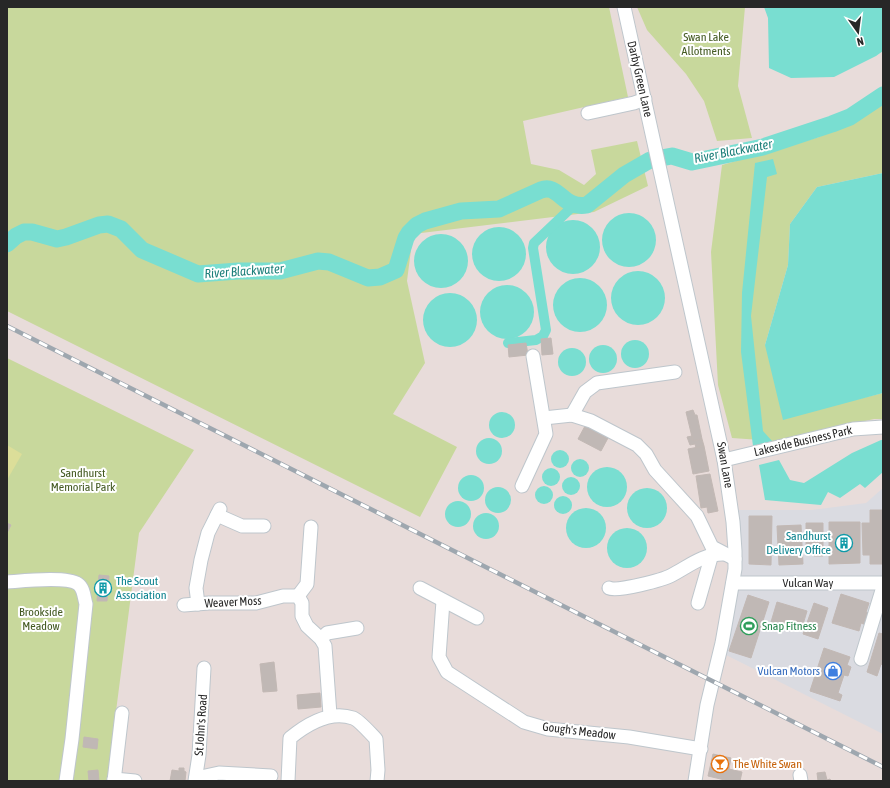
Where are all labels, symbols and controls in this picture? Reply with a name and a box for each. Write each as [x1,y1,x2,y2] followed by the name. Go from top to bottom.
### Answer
[838,12,878,52] north arrow
[682,30,730,58] park label: Swan Lake Allotments
[856,35,865,48] text: N
[624,40,656,118] street label: Darby Green Lane
[693,136,774,166] water label: River Blackwater
[204,261,285,281] water label: River Blackwater
[753,423,854,459] street label: Lakeside Business Park
[714,441,736,489] street label: Swan Lane
[51,466,116,494] park label: Sandhurst Memorial Park
[766,529,832,557] place label: Sandhurst Delivery Office
[834,533,854,553] building icon: Sandhurst Delivery Office
[116,574,166,602] place label: The Scout Association
[783,576,834,590] street label: Vulcan Way
[93,578,113,598] building icon: The Scout Association
[204,594,262,610] street label: Weaver Moss
[19,605,63,633] park label: Brookside Meadow
[739,616,759,636] sports icon: Snap Fitness
[762,619,817,633] place label: Snap Fitness
[823,661,843,681] shop icon: Vulcan Motors
[758,664,820,678] place label: Vulcan Motors
[192,694,210,756] street label: St John's Road
[542,720,616,742] street label: Gough's Meadow
[710,754,730,774] bar icon: The White Swan
[733,757,802,771] place label: The White Swan

